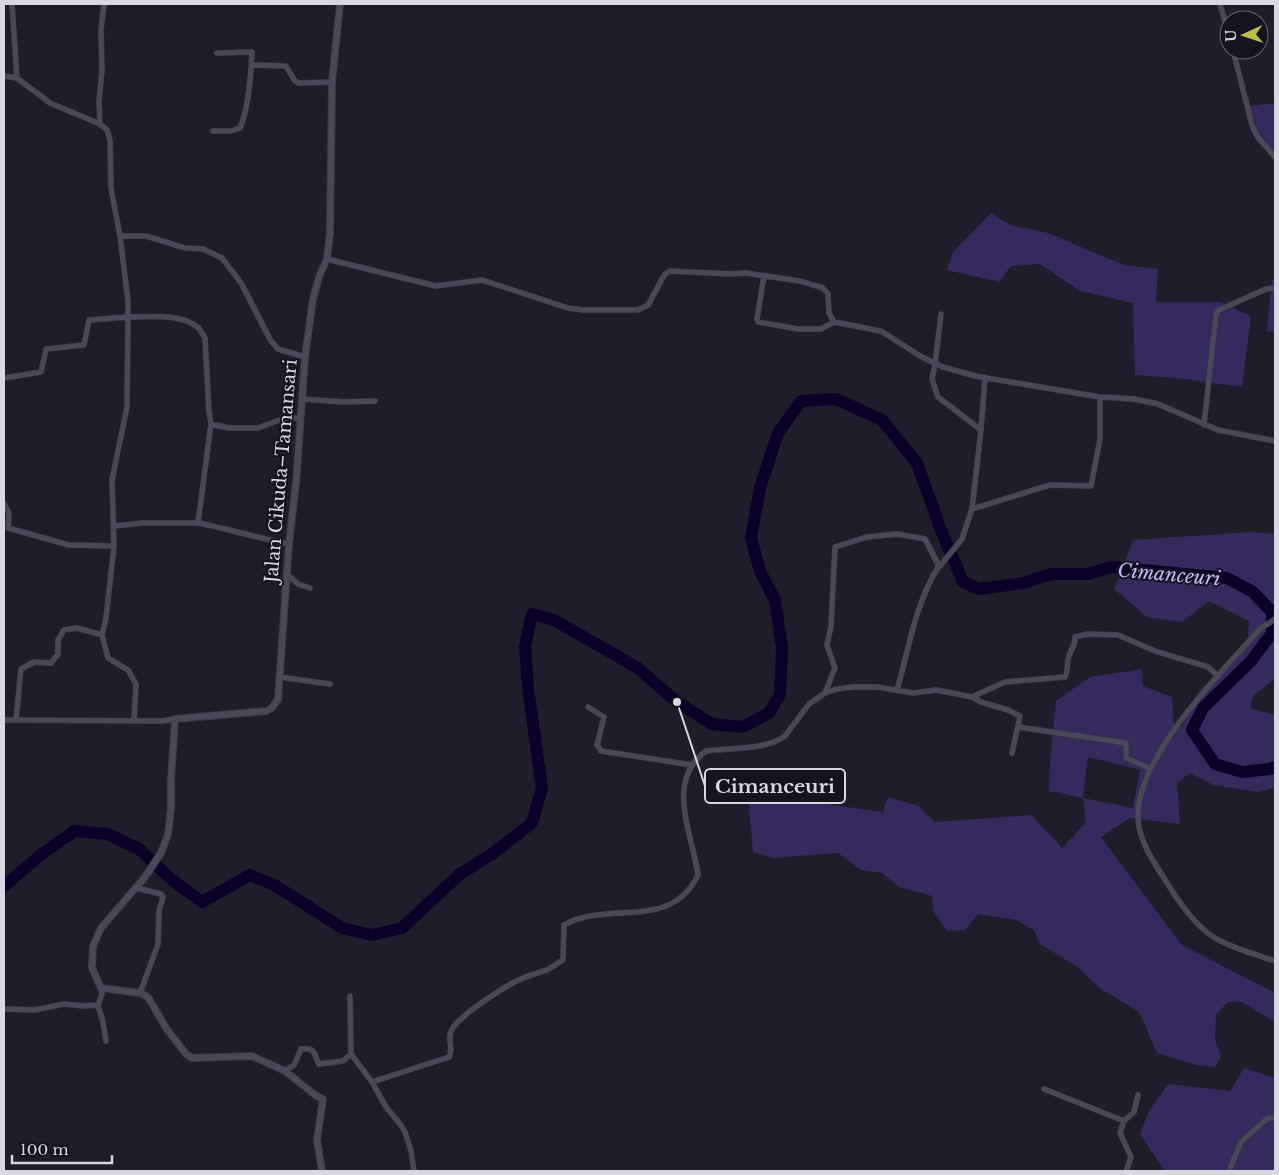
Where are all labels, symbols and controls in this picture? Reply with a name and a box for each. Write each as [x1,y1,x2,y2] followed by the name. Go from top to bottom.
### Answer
[1219,10,1269,60] north arrow
[1222,28,1240,42] text: U
[260,358,302,586] street label: Jalan Cikuda–Tamansari
[1117,559,1222,590] water label: Cimanceuri
[705,769,845,803] callout: Cimanceuri
[715,775,835,798] text: Cimanceuri
[12,1132,112,1164] scale bar
[20,1140,69,1159] text: 100 m

